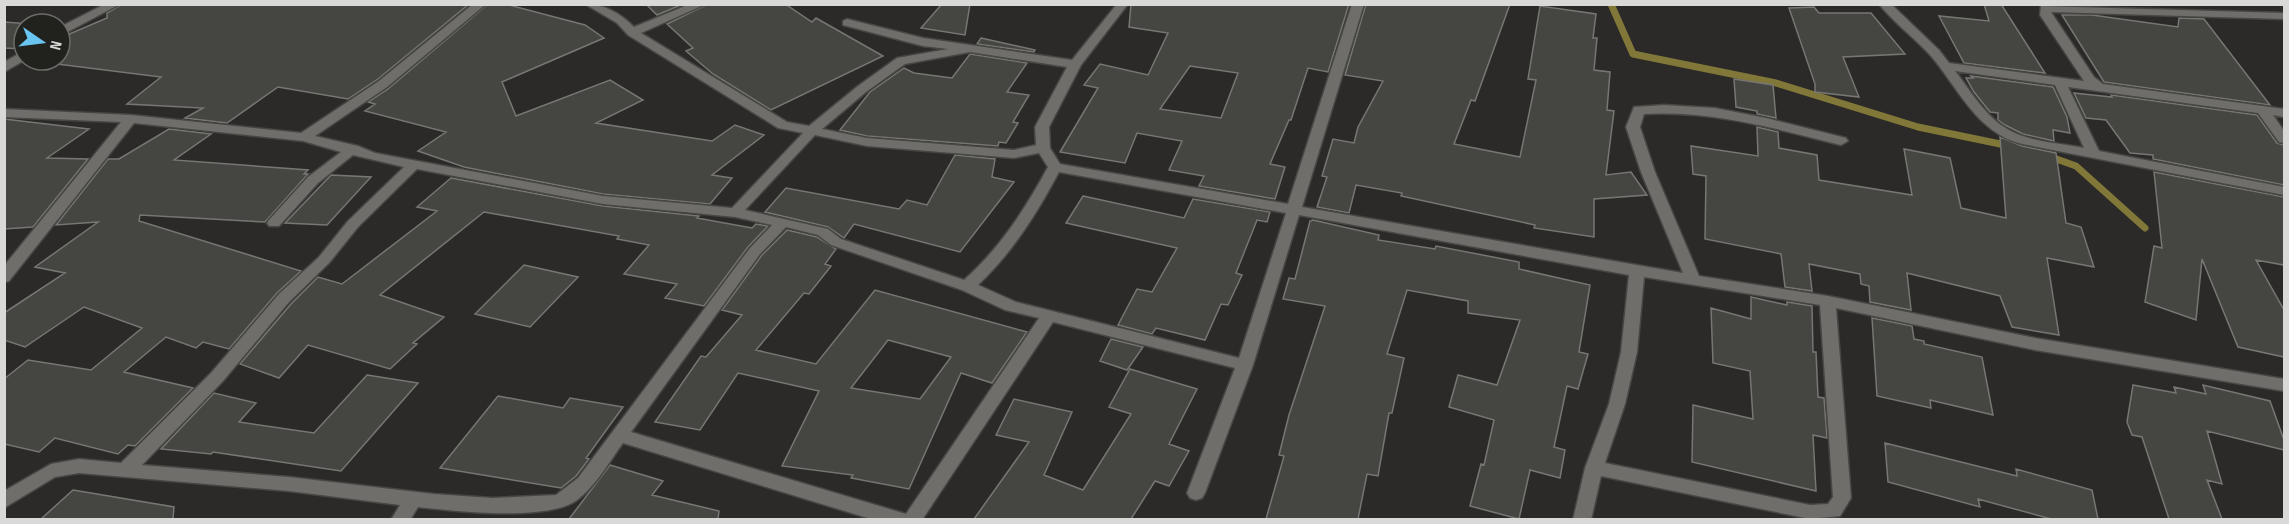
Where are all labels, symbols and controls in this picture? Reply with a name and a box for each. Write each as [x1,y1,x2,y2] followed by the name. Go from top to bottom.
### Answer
[12,12,72,72] north arrow
[45,39,65,52] text: N

